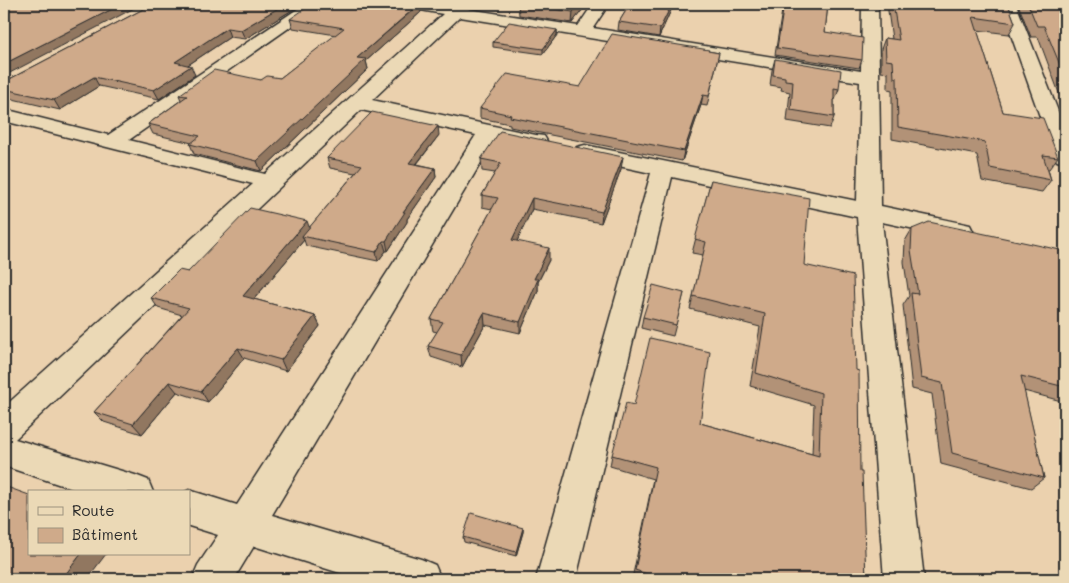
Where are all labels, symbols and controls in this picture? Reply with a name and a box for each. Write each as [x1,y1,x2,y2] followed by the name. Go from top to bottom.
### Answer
[28,490,190,556] legend
[72,500,115,520] text: Route
[72,524,138,544] text: Bâtiment

